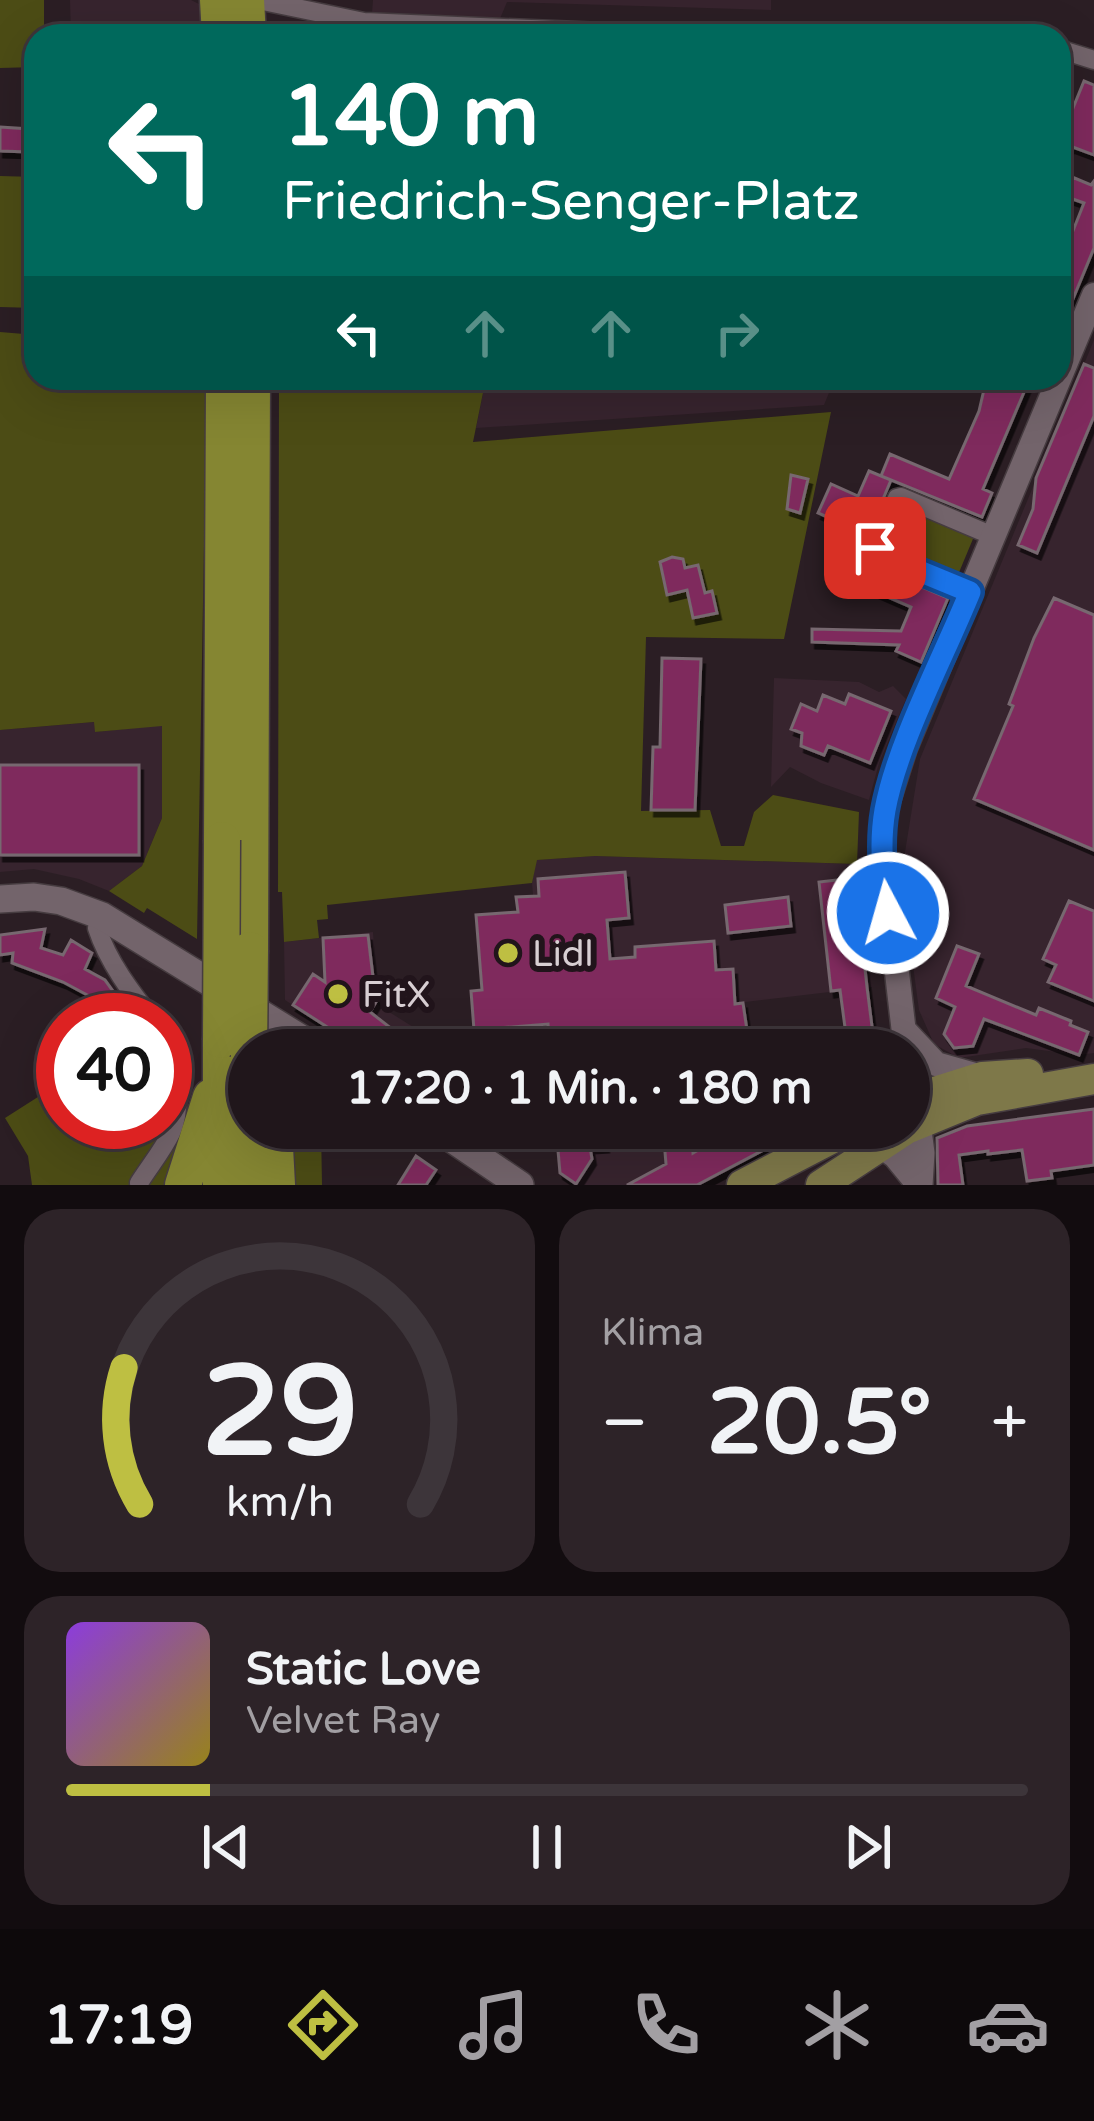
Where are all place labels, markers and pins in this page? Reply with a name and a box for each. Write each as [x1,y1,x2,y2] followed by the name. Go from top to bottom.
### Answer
[824,497,926,599] pin
[532,933,593,976] place label: Lidl
[495,940,521,966] marker: Lidl
[362,974,430,1017] place label: FitX
[325,981,351,1007] marker: FitX

